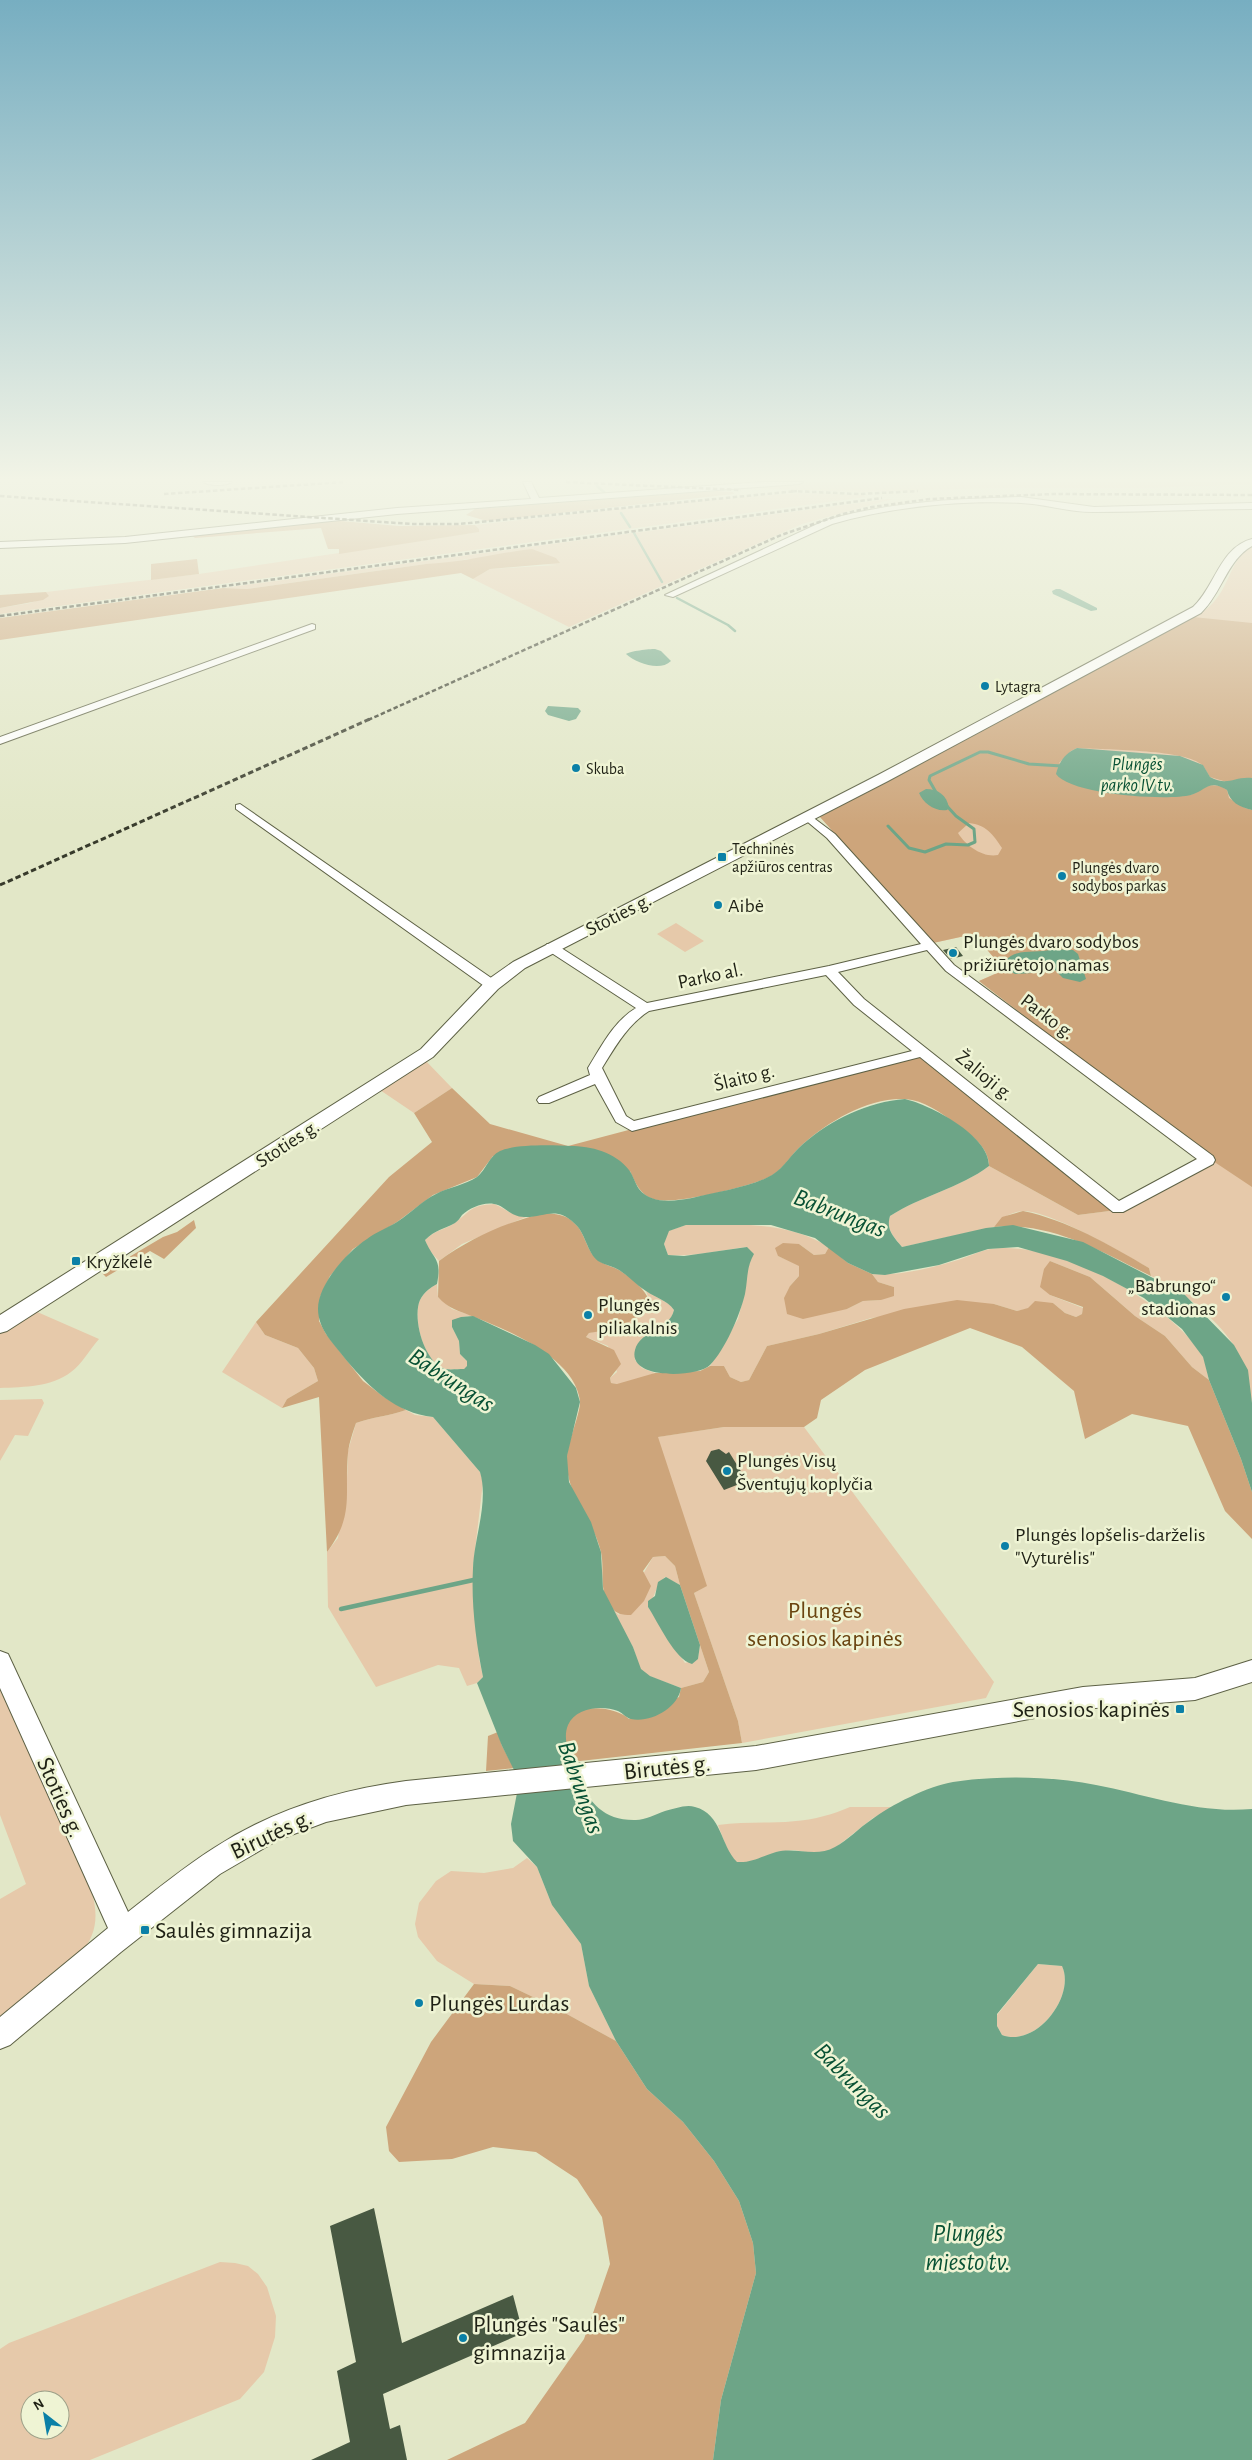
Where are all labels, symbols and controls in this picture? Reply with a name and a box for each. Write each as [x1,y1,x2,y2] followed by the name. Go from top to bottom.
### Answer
[995,679,1041,696] place label: Lytagra
[979,680,991,692] marker: Lytagra
[1101,756,1173,795] water label: Plungės parko IV tv.
[586,761,624,777] place label: Skuba
[570,762,582,774] marker: Skuba
[732,841,833,875] place label: Techninės apžiūros centras
[716,851,728,863] marker: Techninės apžiūros centras
[1072,860,1166,895] place label: Plungės dvaro sodybos parkas
[1056,870,1068,882] marker: Plungės dvaro sodybos parkas
[582,890,655,940] street label: Stoties g.
[728,896,764,916] place label: Aibė
[712,899,724,911] marker: Aibė
[963,932,1139,975] place label: Plungės dvaro sodybos prižiūrėtojo namas
[947,947,959,959] marker: Plungės dvaro sodybos prižiūrėtojo namas
[676,959,745,993] street label: Parko al.
[1017,990,1078,1043] street label: Parko g.
[952,1046,1017,1105] street label: Žalioji g.
[712,1060,777,1095] street label: Šlaito g.
[252,1116,323,1172] street label: Stoties g.
[790,1185,889,1242] water label: Babrungas
[86,1252,152,1272] place label: Kryžkelė
[70,1255,82,1267] marker: Kryžkelė
[1128,1276,1216,1319] place label: „Babrungo“ stadionas
[1220,1291,1232,1303] marker: „Babrungo“ stadionas
[598,1295,678,1338] place label: Plungės piliakalnis
[582,1309,594,1321] marker: Plungės piliakalnis
[404,1344,498,1417] water label: Babrungas
[737,1451,873,1494] place label: Plungės Visų Šventųjų koplyčia
[721,1465,733,1477] marker: Plungės Visų Šventųjų koplyčia
[1015,1525,1205,1568] place label: Plungės lopšelis-darželis "Vyturėlis"
[999,1540,1011,1552] marker: Plungės lopšelis-darželis "Vyturėlis"
[747,1599,903,1651] park label: Plungės senosios kapinės
[1013,1698,1170,1722] place label: Senosios kapinės
[1174,1703,1186,1715] marker: Senosios kapinės
[553,1738,608,1837] water label: Babrungas
[623,1752,712,1784] street label: Birutės g.
[32,1754,88,1841] street label: Stoties g.
[227,1806,316,1864] street label: Birutės g.
[155,1919,312,1943] place label: Saulės gimnazija
[139,1924,151,1936] marker: Saulės gimnazija
[429,1992,569,2016] place label: Plungės Lurdas
[413,1997,425,2009] marker: Plungės Lurdas
[809,2038,895,2124] water label: Babrungas
[925,2221,1011,2275] water label: Plungės miesto tv.
[473,2313,625,2365] place label: Plungės "Saulės" gimnazija
[457,2332,469,2344] marker: Plungės "Saulės" gimnazija
[20,2390,70,2440] north arrow
[31,2396,47,2413] text: N

